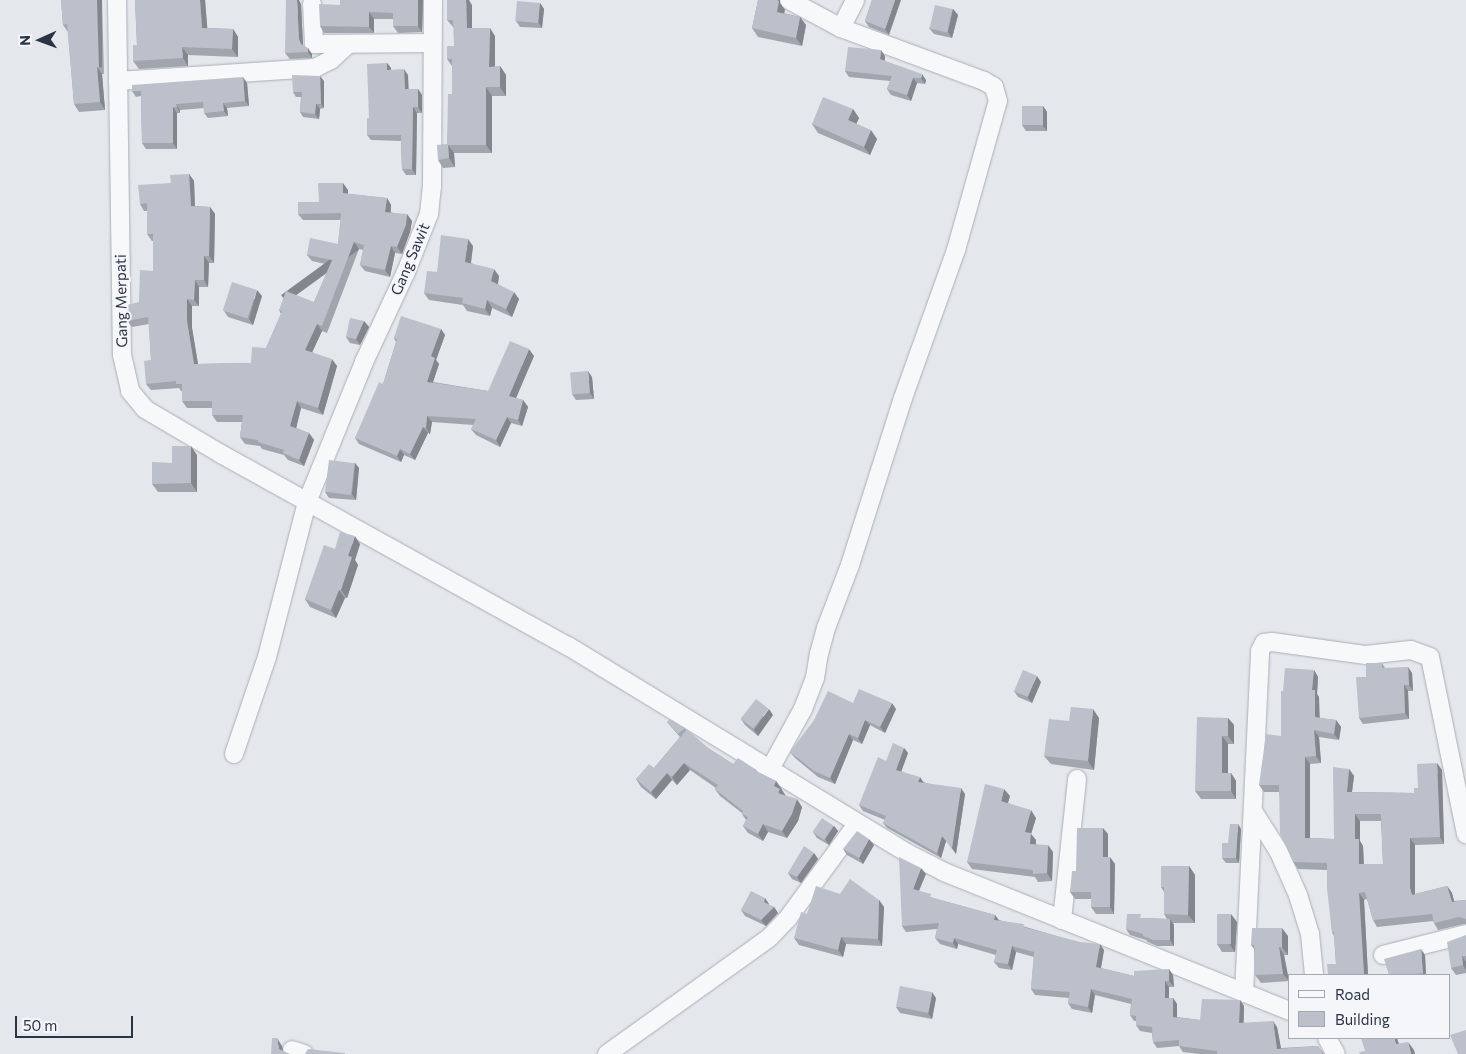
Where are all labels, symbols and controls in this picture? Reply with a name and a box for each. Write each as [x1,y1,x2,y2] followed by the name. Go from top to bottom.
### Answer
[15,15,65,65] north arrow
[16,35,33,46] text: N
[387,220,433,298] street label: Gang Sawit
[111,254,131,348] street label: Gang Merpati
[1288,974,1451,1039] legend
[1335,985,1370,1003] text: Road
[18,1006,135,1038] scale bar
[1335,1010,1390,1028] text: Building
[23,1016,57,1034] text: 50 m

